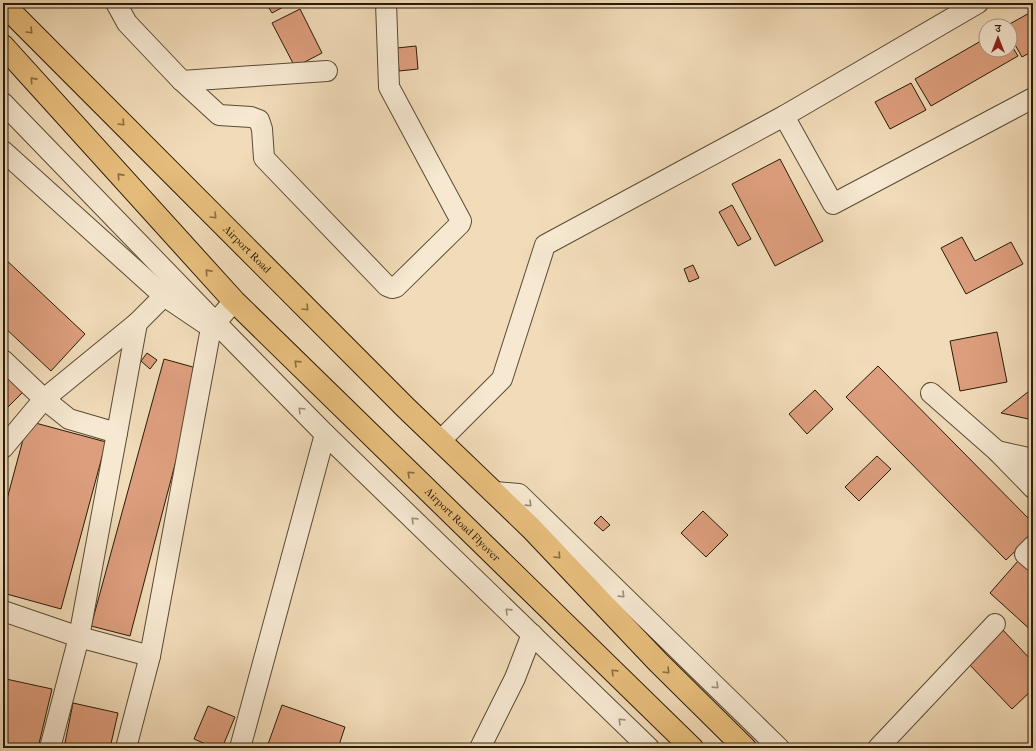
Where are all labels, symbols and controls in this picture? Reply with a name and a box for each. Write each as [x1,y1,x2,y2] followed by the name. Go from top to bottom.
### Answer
[978,18,1018,58] north arrow
[994,22,1002,35] text: उ
[26,26,33,34] one-way arrow
[31,77,38,84] one-way arrow
[117,118,125,126] one-way arrow
[118,173,125,181] one-way arrow
[209,211,217,219] one-way arrow
[220,222,275,276] street label: Airport Road
[205,270,212,277] one-way arrow
[301,303,309,311] one-way arrow
[294,361,302,368] one-way arrow
[298,407,306,415] one-way arrow
[407,471,415,479] one-way arrow
[422,484,504,564] street label: Airport Road Flyover
[524,499,532,507] one-way arrow
[412,518,419,525] one-way arrow
[553,551,561,559] one-way arrow
[618,590,625,597] one-way arrow
[505,608,513,616] one-way arrow
[662,666,670,674] one-way arrow
[611,669,619,677] one-way arrow
[711,681,719,689] one-way arrow
[618,718,626,726] one-way arrow

